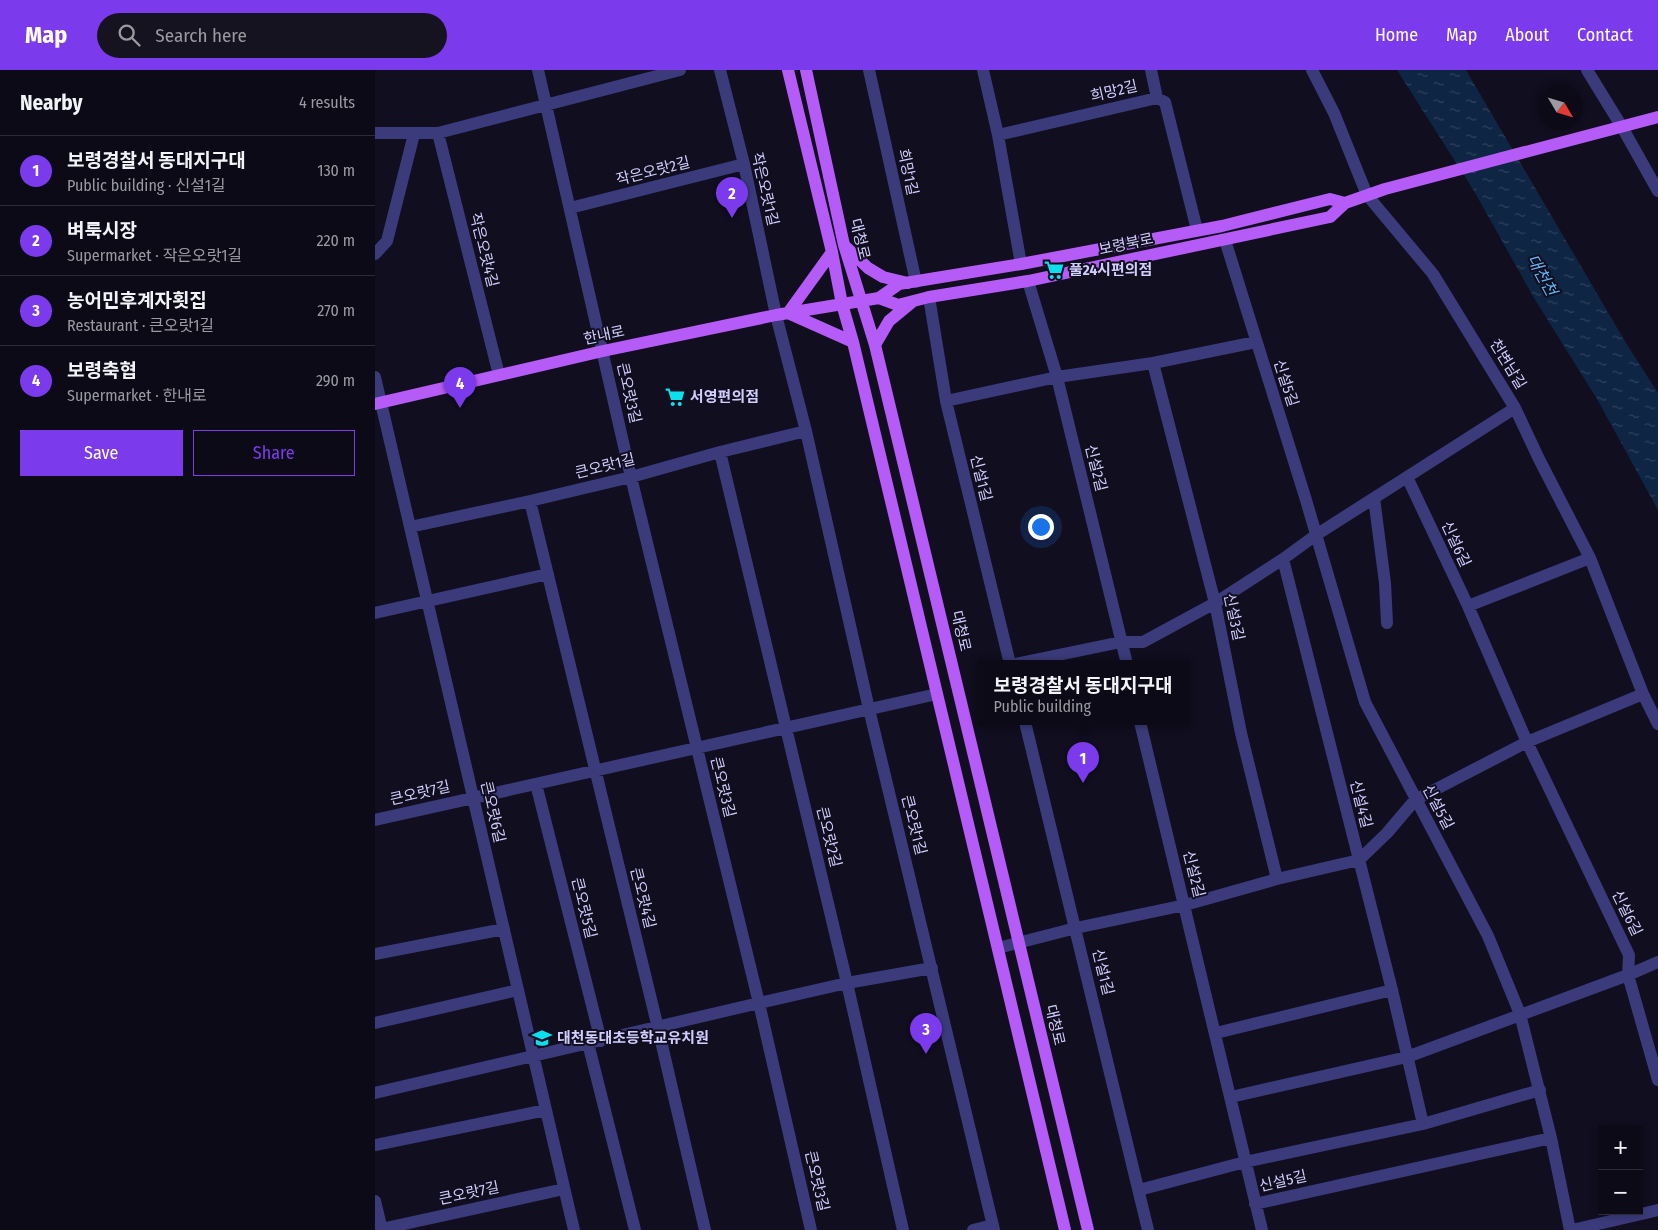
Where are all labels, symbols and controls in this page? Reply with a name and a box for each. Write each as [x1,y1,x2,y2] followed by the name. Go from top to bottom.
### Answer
[97,13,447,58] search box
[25,21,67,49] text: Map
[115,21,143,49] icon: search
[155,24,247,47] text: Search here
[1375,24,1418,46] text: Home
[1446,24,1477,46] text: Map
[1505,24,1549,46] text: About
[1577,24,1633,46] text: Contact
[1089,77,1139,105] street label: 희망2길
[1538,85,1583,130] north arrow
[20,90,82,116] text: Nearby
[299,93,355,112] text: 4 results
[894,147,922,197] street label: 희망1길
[67,149,246,172] text: 보령경찰서 동대지구대
[748,151,782,227] street label: 작은오랏1길
[614,153,692,189] street label: 작은오랏2길
[33,161,39,180] text: 1
[317,161,355,180] text: 130 m
[67,176,226,195] text: Public building · 신설1길
[716,177,748,218] pin: 2
[466,211,502,289] street label: 작은오랏4길
[846,217,874,261] street label: 대청로
[67,219,137,242] text: 벼룩시장
[1097,229,1155,259] street label: 보령북로
[32,231,40,250] text: 2
[316,231,355,250] text: 220 m
[67,246,242,265] text: Supermarket · 작은오랏1길
[1523,251,1562,301] water label: 대천천
[1043,259,1065,281] supermarket icon: 풀24시편의점
[1069,261,1152,279] place label: 풀24시편의점
[67,289,207,312] text: 농어민후계자횟집
[32,301,40,320] text: 3
[317,301,355,320] text: 270 m
[67,316,214,335] text: Restaurant · 큰오랏1길
[582,322,626,348] street label: 한내로
[1486,336,1530,392] street label: 천변남길
[1270,357,1302,409] street label: 신설5길
[67,359,137,382] text: 보령축협
[613,361,645,425] street label: 큰오랏3길
[444,367,476,408] pin: 4
[32,371,40,390] text: 4
[316,371,355,390] text: 290 m
[67,386,207,405] text: Supermarket · 한내로
[664,386,686,408] supermarket icon: 서영편의점
[690,388,759,406] place label: 서영편의점
[20,430,183,476] button: Save
[193,430,355,476] button: Share
[1081,443,1111,493] street label: 신설2길
[573,450,637,482] street label: 큰오랏1길
[967,453,995,503] street label: 신설1길
[1028,514,1054,540] your location
[1438,518,1474,570] street label: 신설6길
[1220,592,1248,642] street label: 신설3길
[948,609,974,653] street label: 대청로
[977,660,1189,725] popup
[994,674,1172,697] text: 보령경찰서 동대지구대
[994,697,1091,716] text: Public building
[1067,742,1099,783] pin: 1
[707,755,739,819] street label: 큰오랏3길
[388,777,452,809] street label: 큰오랏7길
[1346,778,1376,830] street label: 신설4길
[477,779,509,845] street label: 큰오랏6길
[1419,781,1457,833] street label: 신설5길
[898,793,930,857] street label: 큰오랏1길
[813,805,845,869] street label: 큰오랏2길
[1179,849,1209,899] street label: 신설2길
[627,866,659,930] street label: 큰오랏4길
[568,876,600,940] street label: 큰오랏5길
[1608,887,1646,939] street label: 신설6길
[1089,947,1117,997] street label: 신설1길
[1042,1003,1068,1047] street label: 대청로
[910,1013,942,1054] pin: 3
[531,1027,553,1049] school or university icon: 대천동대초등학교유치원
[557,1029,709,1047] place label: 대천동대초등학교유치원
[1598,1125,1643,1215] map controls
[1598,1125,1643,1170] button: +
[801,1149,833,1213] street label: 큰오랏3길
[1257,1167,1309,1195] street label: 신설5길
[1598,1170,1643,1215] button: −
[437,1178,501,1208] street label: 큰오랏7길

